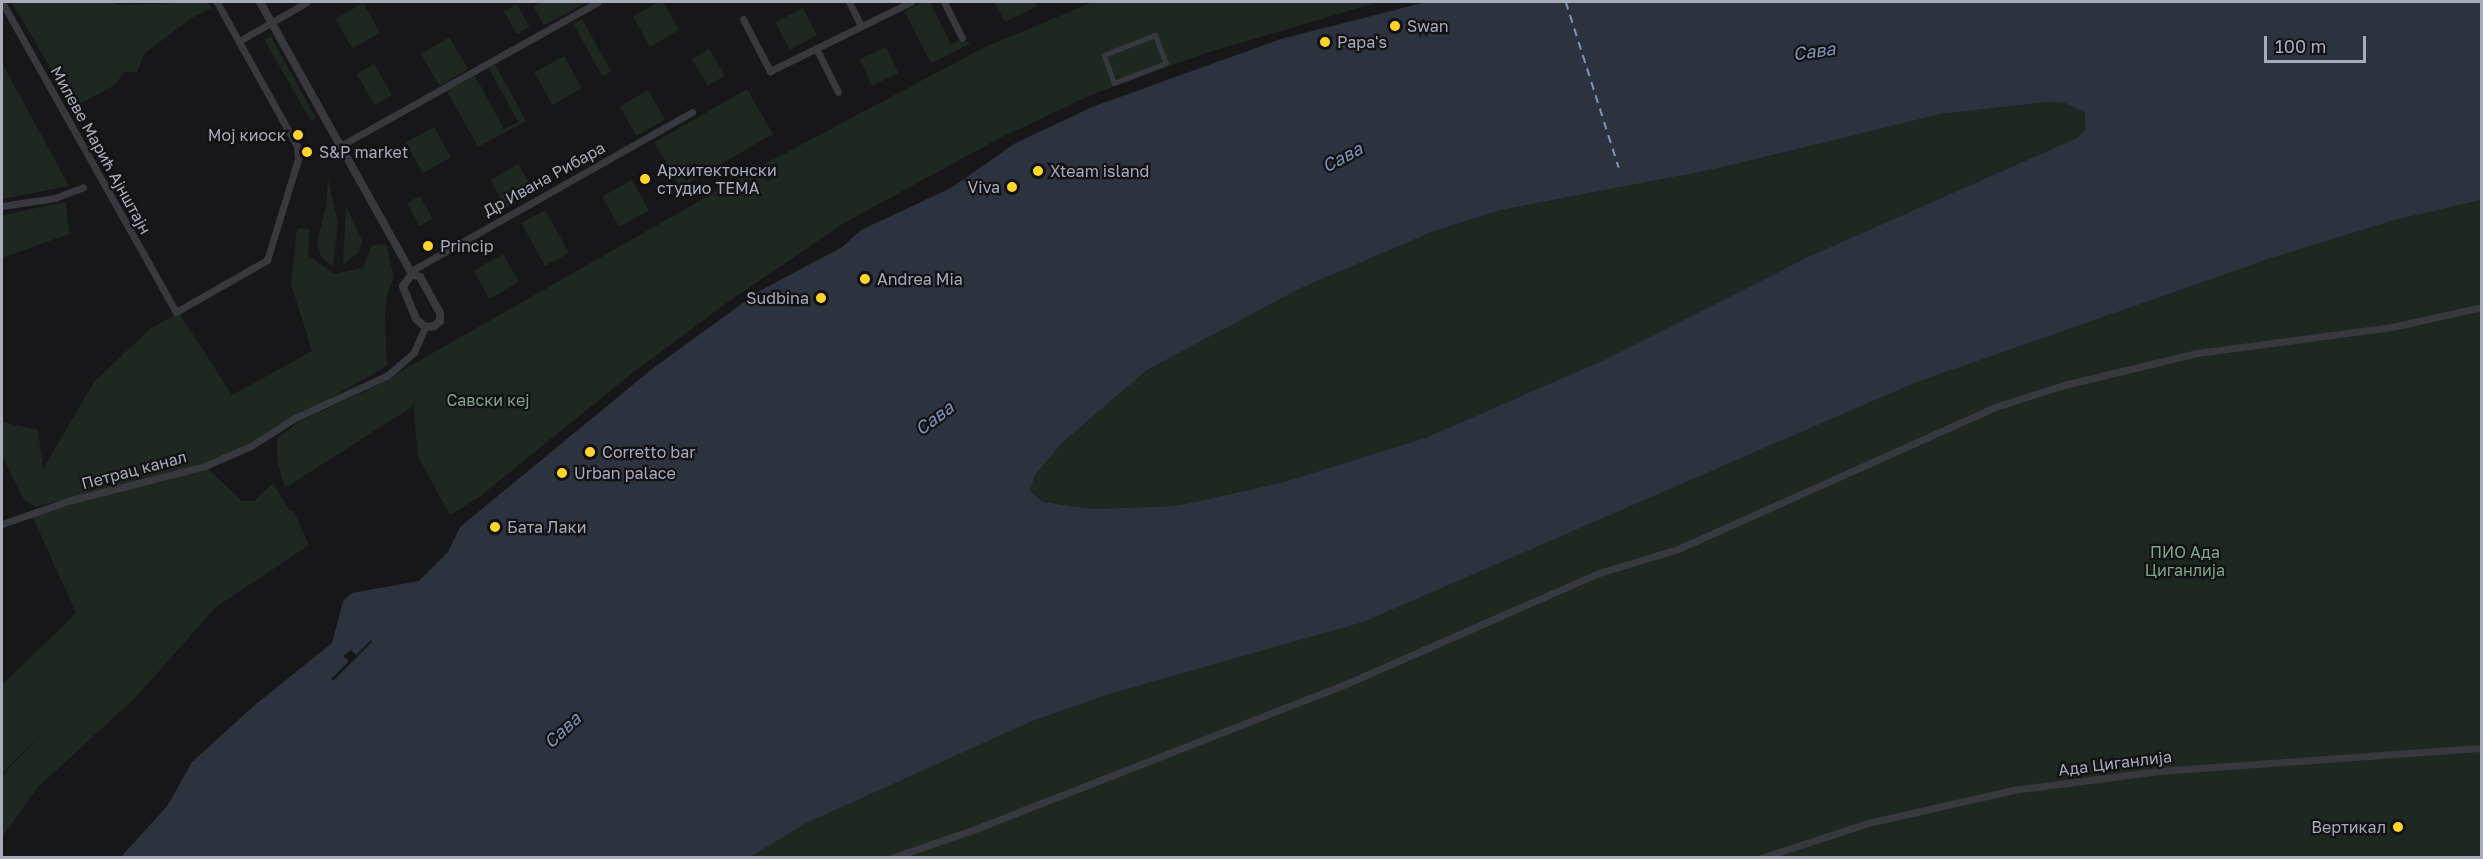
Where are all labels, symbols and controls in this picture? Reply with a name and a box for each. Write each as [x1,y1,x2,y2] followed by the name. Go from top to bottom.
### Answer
[1407,16,1449,36] place label: Swan
[1388,19,1402,33] marker: Swan
[2267,24,2369,62] scale bar
[1337,32,1387,52] place label: Papa's
[1318,35,1332,49] marker: Papa's
[2275,35,2326,57] text: 100 m
[1791,37,1837,65] water label: Сава
[47,63,155,237] street label: Милеве Марић Ајнштајн
[208,125,286,145] place label: Мој киоск
[291,128,305,142] marker: Мој киоск
[1318,137,1366,177] water label: Сава
[480,138,608,220] street label: Др Ивана Рибара
[319,142,408,162] place label: S&P market
[300,145,314,159] marker: S&P market
[657,160,777,198] place label: Архитектонски студио ТЕМА
[1050,161,1149,181] place label: Xteam island
[1031,164,1045,178] marker: Xteam island
[638,172,652,186] marker: Архитектонски студио ТЕМА
[967,177,1000,197] place label: Viva
[1005,180,1019,194] marker: Viva
[440,236,494,256] place label: Princip
[421,239,435,253] marker: Princip
[877,269,963,289] place label: Andrea Mia
[858,272,872,286] marker: Andrea Mia
[746,288,809,308] place label: Sudbina
[814,291,828,305] marker: Sudbina
[446,390,530,410] park label: Савски кеј
[910,397,958,439] water label: Сава
[602,442,695,462] place label: Corretto bar
[583,445,597,459] marker: Corretto bar
[79,447,189,493] street label: Петрац канал
[574,463,676,483] place label: Urban palace
[555,466,569,480] marker: Urban palace
[507,517,587,537] place label: Бата Лаки
[488,520,502,534] marker: Бата Лаки
[2145,542,2225,580] park label: ПИО Ада Циганлија
[539,708,585,752] water label: Сава
[2057,747,2173,779] street label: Ада Циганлија
[2311,817,2386,837] place label: Вертикал
[2391,820,2405,834] marker: Вертикал

